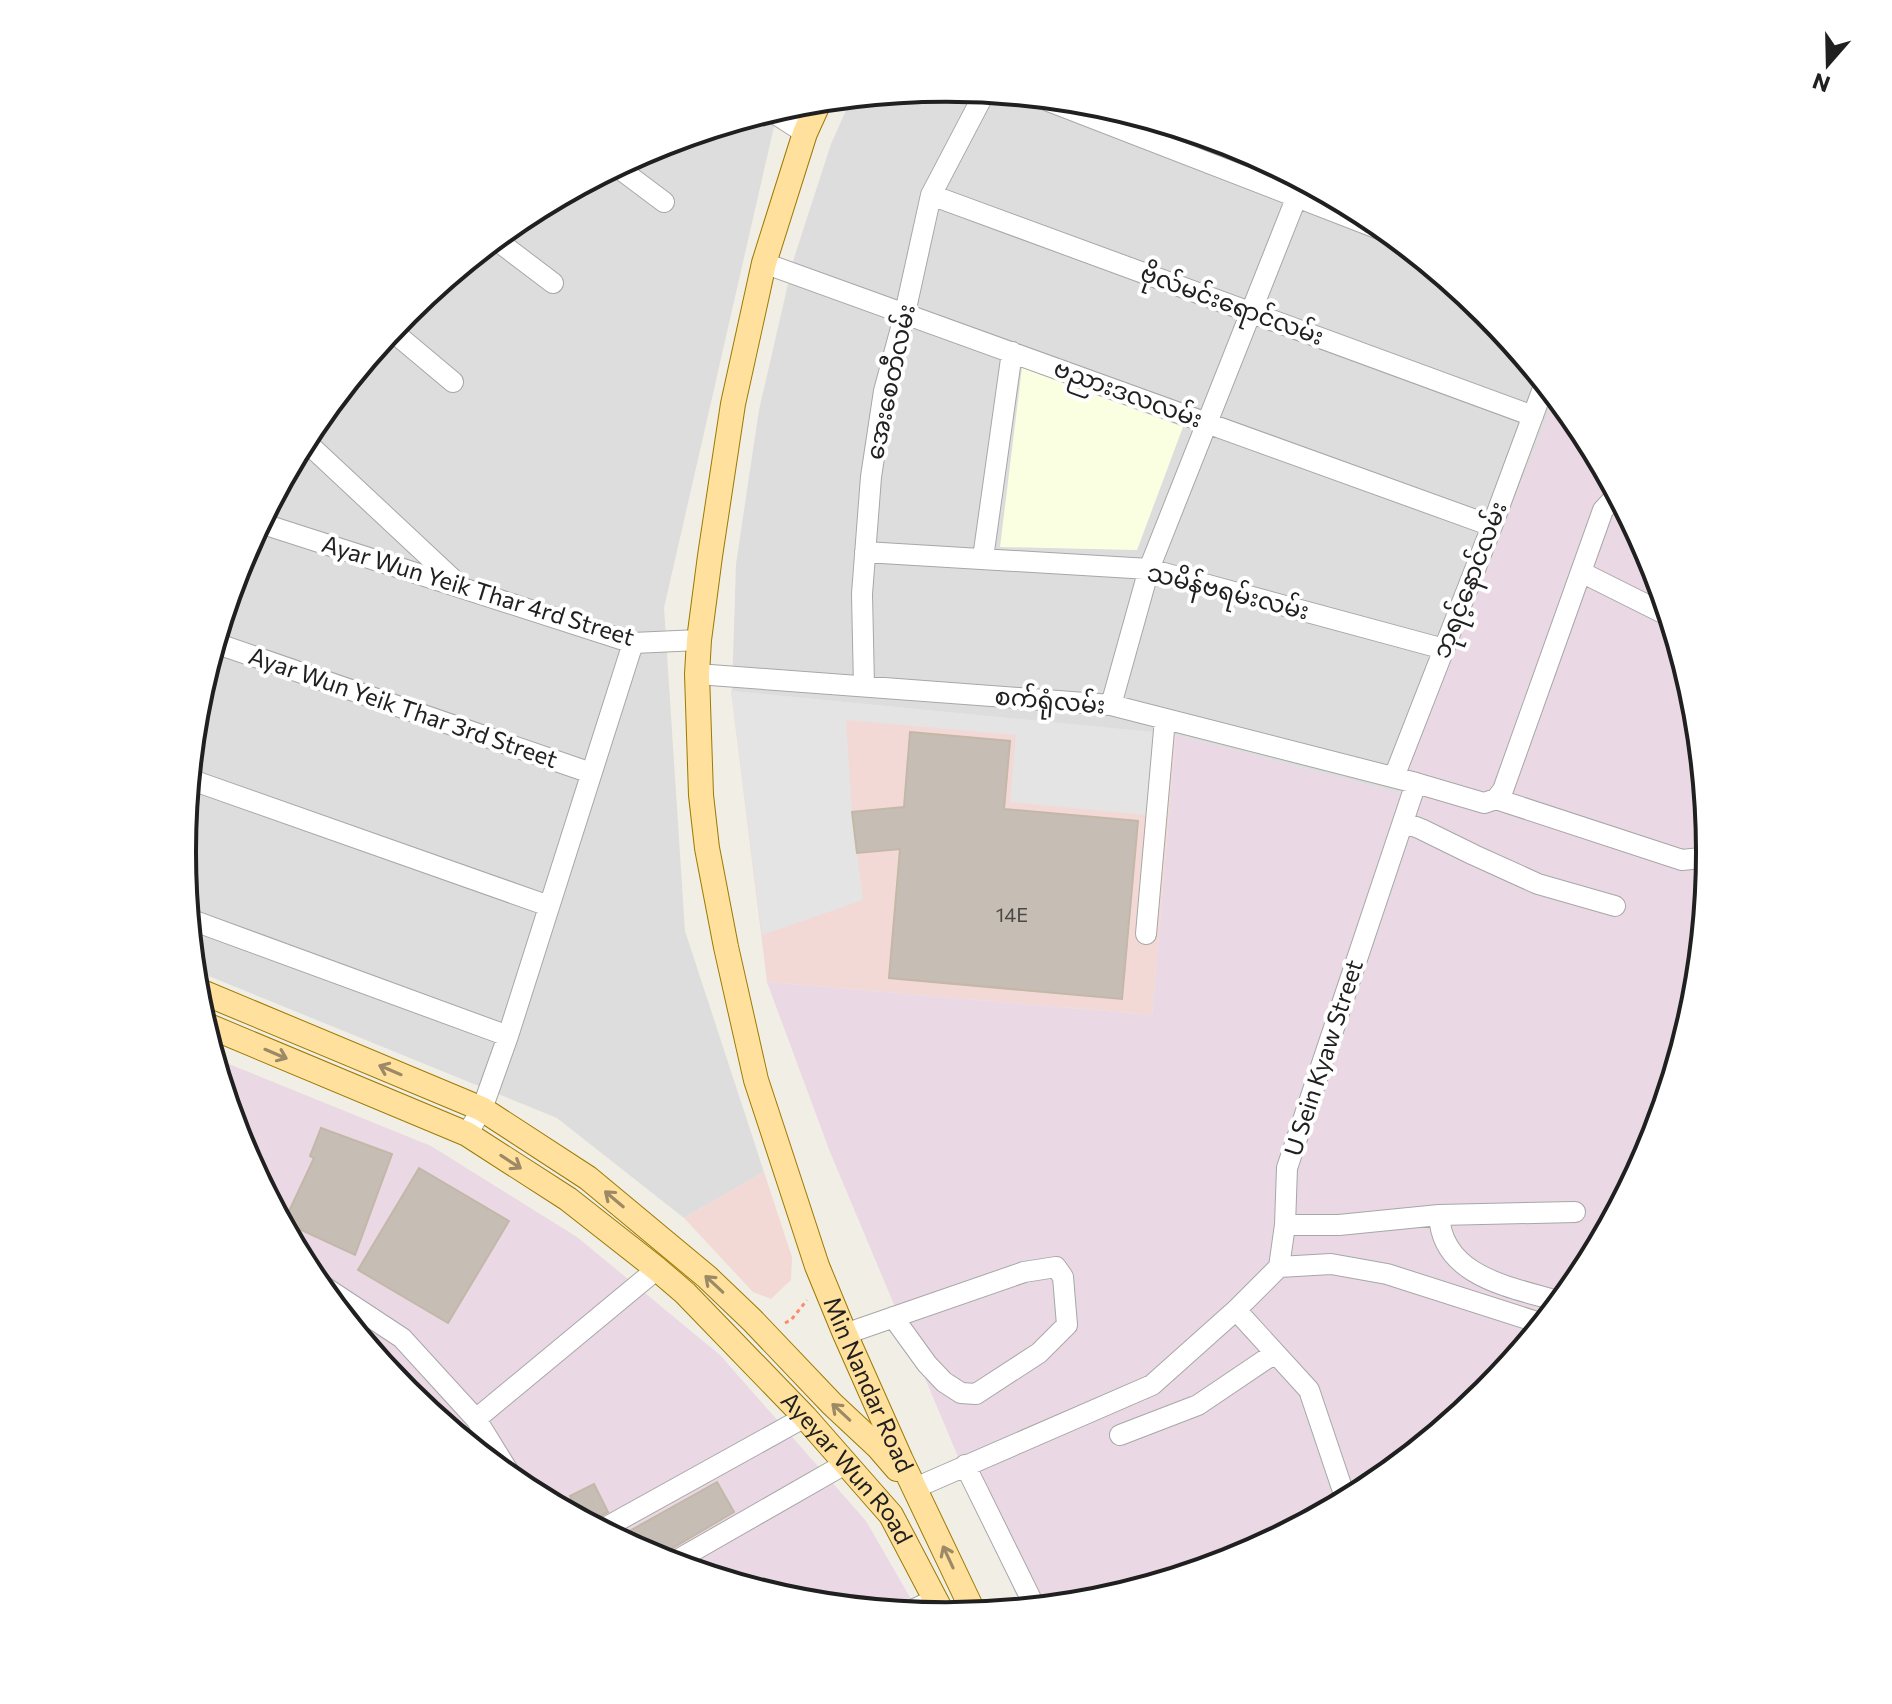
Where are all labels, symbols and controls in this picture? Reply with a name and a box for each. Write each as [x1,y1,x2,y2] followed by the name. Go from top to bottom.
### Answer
[1788,24,1868,104] north arrow
[1809,68,1833,99] text: N
[1135,257,1328,356] street label: ဗိုလ်မင်းရောင်လမ်း
[859,301,920,462] street label: အေးစေတီလမ်း
[1048,352,1207,439] street label: ဗညားဒလလမ်း
[1425,497,1517,664] street label: ဘုရင့်နောင်လမ်း
[319,528,638,651] street label: Ayar Wun Yeik Thar 4rd Street
[1143,556,1312,630] street label: သမိန်ဗရမ်းလမ်း
[245,640,562,773] street label: Ayar Wun Yeik Thar 3rd Street
[993,680,1107,725] street label: စက်ရုံလမ်း
[996,902,1028,926] house number: 14E
[1277,956,1368,1159] street label: U Sein Kyaw Street
[263,1048,288,1063] one-way arrow
[378,1062,403,1077] one-way arrow
[499,1155,522,1171] one-way arrow
[604,1191,625,1208] one-way arrow
[704,1275,724,1294] one-way arrow
[818,1292,921,1477] street label: Min Nandar Road
[776,1385,919,1548] street label: Ayeyar Wun Road
[832,1404,852,1422] one-way arrow
[940,1545,955,1569] one-way arrow

